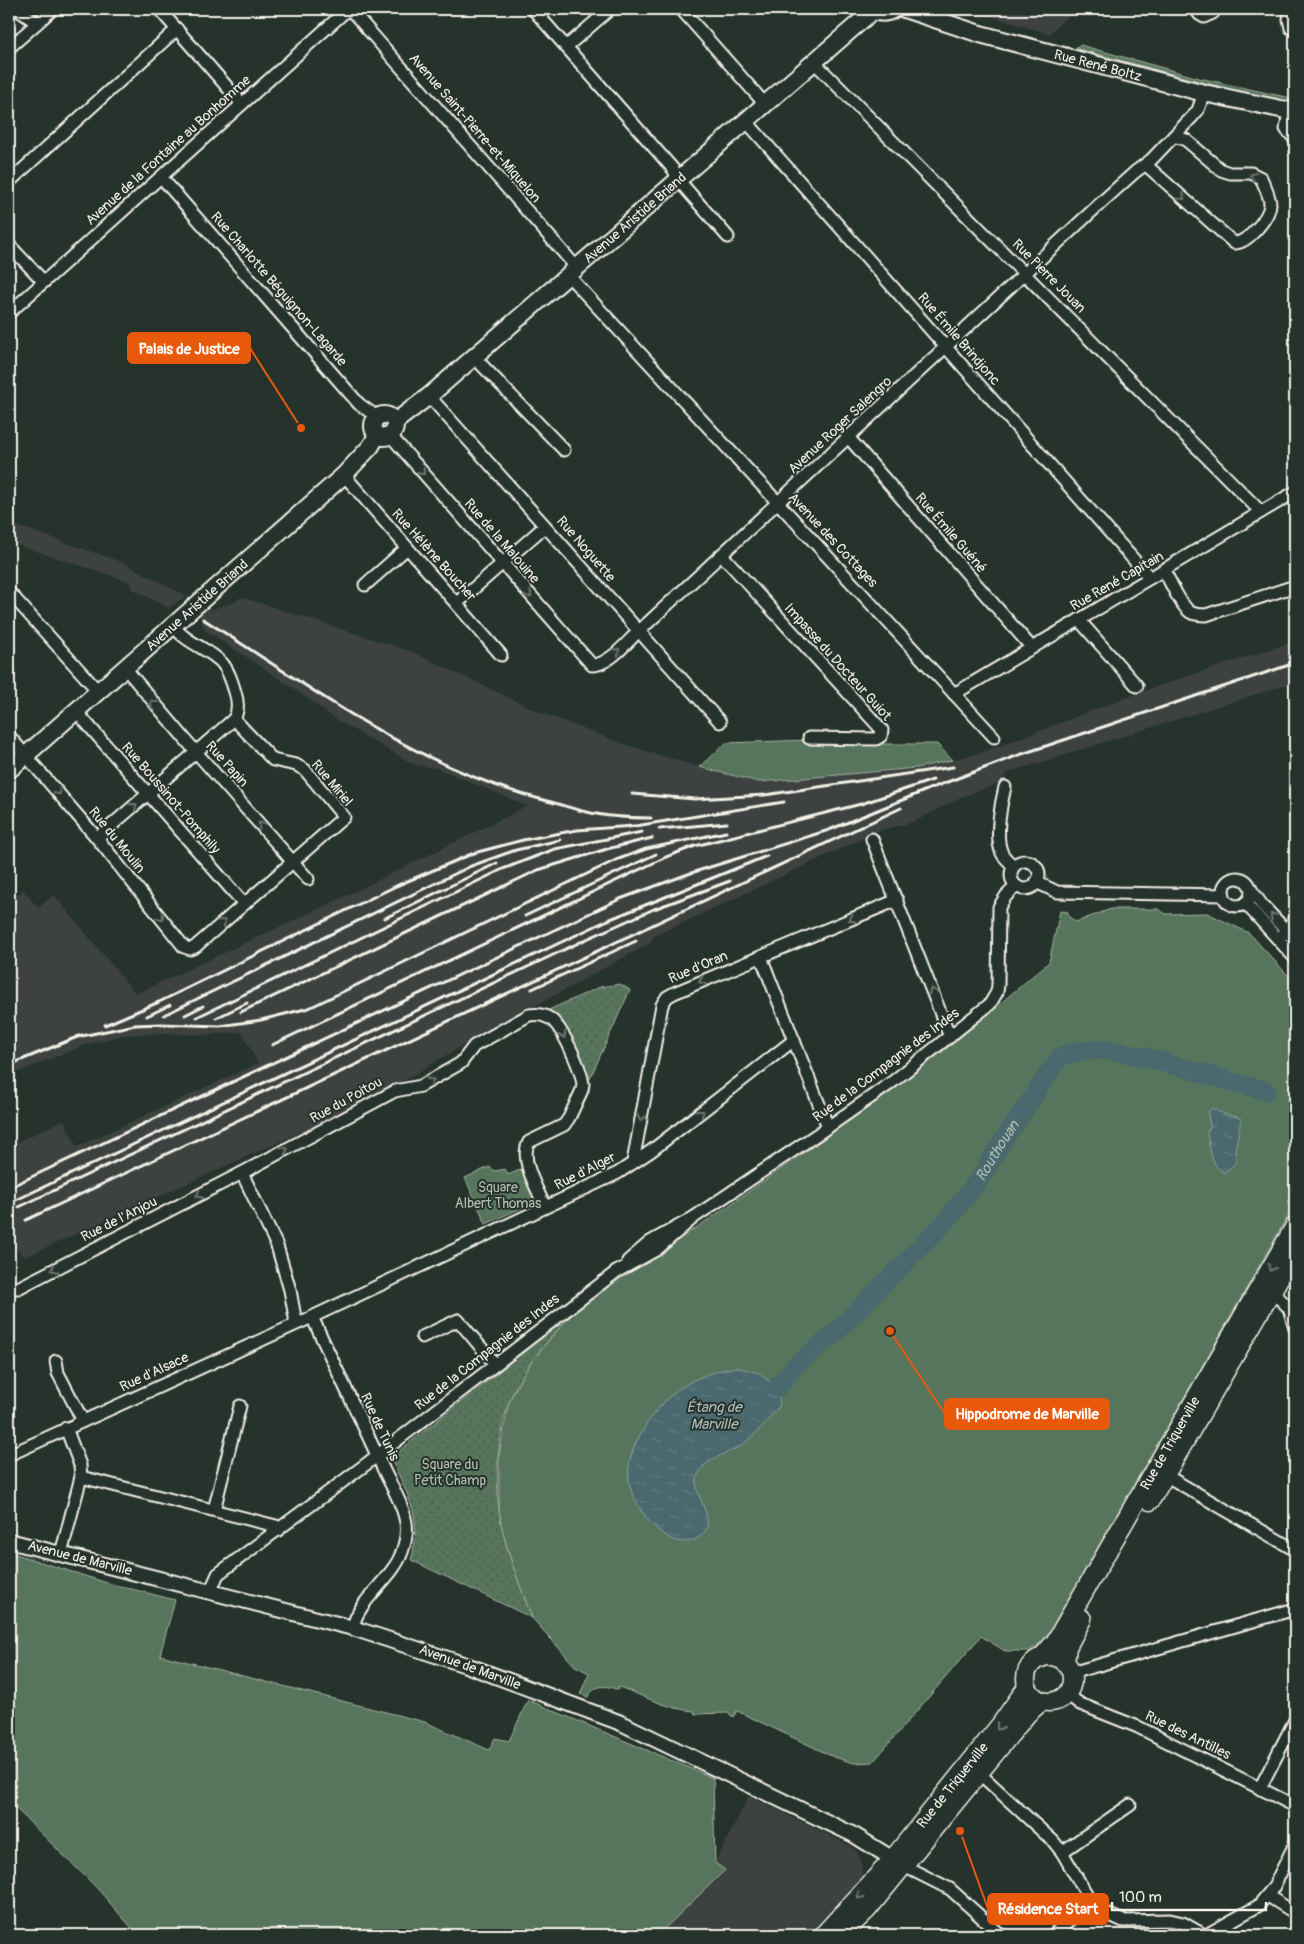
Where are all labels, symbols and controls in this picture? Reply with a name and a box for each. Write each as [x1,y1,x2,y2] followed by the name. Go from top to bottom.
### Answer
[1052,45,1144,85] street label: Rue René Boltz
[406,50,544,206] street label: Avenue Saint-Pierre-et-Miquelon
[82,71,254,229] street label: Avenue de la Fontaine au Bonhomme
[580,168,689,267] street label: Avenue Aristide Briand
[1249,171,1258,181] one-way arrow
[1177,191,1186,200] one-way arrow
[207,208,351,370] street label: Rue Charlotte Béguignon-Lagarde
[1009,236,1089,316] street label: Rue Pierre Jouan
[914,289,1004,389] street label: Rue Émile Brindjonc
[128,333,250,363] callout: Palais de Justice
[138,340,240,359] text: Palais de Justice
[785,372,896,477] street label: Avenue Roger Salengro
[416,467,425,476] one-way arrow
[785,489,882,591] street label: Avenue des Cottages
[912,489,991,576] street label: Rue Émile Guéné
[461,495,543,587] street label: Rue de la Malouine
[388,505,480,605] street label: Rue Hélène Boucher
[553,513,619,585] street label: Rue Noguette
[1067,547,1167,615] street label: Rue René Capitain
[142,555,251,654] street label: Avenue Aristide Briand
[523,589,532,598] one-way arrow
[781,600,895,724] street label: Impasse du Docteur Guiot
[611,648,620,657] one-way arrow
[151,700,159,709] one-way arrow
[202,738,252,790] street label: Rue Papin
[118,739,224,857] street label: Rue Boussinot-Pomphily
[308,756,356,810] street label: Rue Miriel
[52,786,61,795] one-way arrow
[85,803,149,877] street label: Rue du Moulin
[128,803,137,812] one-way arrow
[257,822,266,831] one-way arrow
[155,911,163,920] one-way arrow
[848,912,857,923] one-way arrow
[1270,913,1279,922] one-way arrow
[218,919,227,928] one-way arrow
[666,947,730,987] street label: Rue d'Oran
[698,975,707,986] one-way arrow
[928,988,938,996] one-way arrow
[809,1004,963,1126] street label: Rue de la Compagnie des Indes
[556,1030,566,1039] one-way arrow
[307,1073,385,1127] street label: Rue du Poitou
[425,1077,434,1087] one-way arrow
[695,1110,704,1118] one-way arrow
[637,1114,647,1122] one-way arrow
[971,1116,1024,1185] water label: Routhouan
[280,1146,289,1156] one-way arrow
[552,1148,618,1194] street label: Rue d'Alger
[455,1179,542,1212] park label: Square Albert Thomas
[195,1189,204,1199] one-way arrow
[78,1193,160,1245] street label: Rue de l'Anjou
[50,1263,59,1273] one-way arrow
[1267,1263,1277,1272] one-way arrow
[411,1290,563,1414] street label: Rue de la Compagnie des Indes
[117,1349,191,1395] street label: Rue d'Alsace
[357,1390,403,1464] street label: Rue de Tunis
[1136,1393,1203,1493] street label: Rue de Triquerville
[686,1398,743,1434] water label: Étang de Marville
[945,1399,1109,1429] callout: Hippodrome de Marville
[955,1405,1099,1424] text: Hippodrome de Marville
[414,1456,486,1489] park label: Square du Petit Champ
[26,1537,134,1579] street label: Avenue de Marville
[417,1641,523,1693] street label: Avenue de Marville
[1142,1707,1234,1763] street label: Rue des Antilles
[996,1721,1005,1731] one-way arrow
[913,1739,992,1831] street label: Rue de Triquerville
[1112,1879,1265,1911] scale bar
[1119,1888,1162,1907] text: 100 m
[857,1891,866,1900] one-way arrow
[988,1894,1108,1924] callout: Résidence Start
[998,1900,1099,1919] text: Résidence Start

